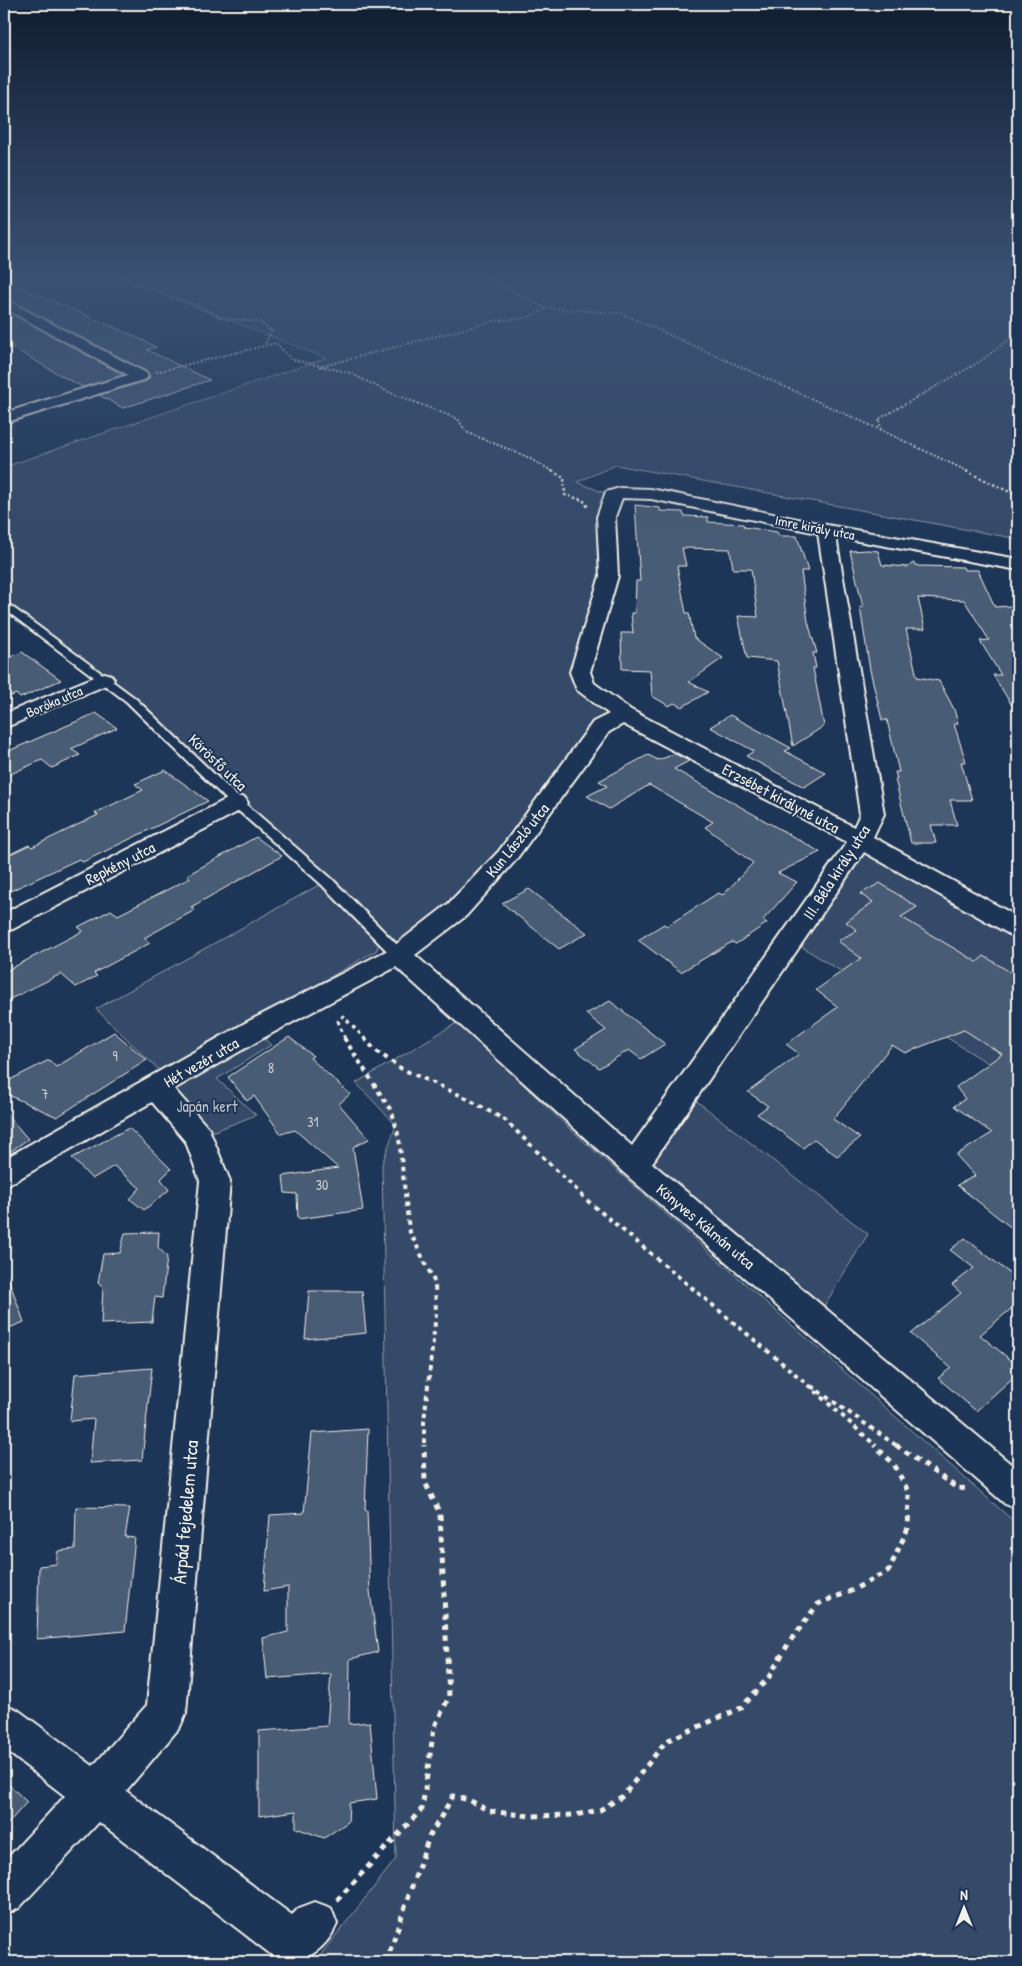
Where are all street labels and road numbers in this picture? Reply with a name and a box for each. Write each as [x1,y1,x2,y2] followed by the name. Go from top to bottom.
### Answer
[773,510,857,545] street label: Imre király utca
[23,680,86,721] street label: Boróka utca
[184,728,252,796] street label: Körösfő utca
[718,758,844,838] street label: Erzsébet királyné utca
[480,798,554,882] street label: Kun László utca
[797,820,875,924] street label: III. Béla király utca
[81,836,159,890] street label: Repkény utca
[159,1032,243,1092] street label: Hét vezér utca
[652,1178,760,1274] street label: Könyves Kálmán utca
[166,1439,204,1585] street label: Árpád fejedelem utca

